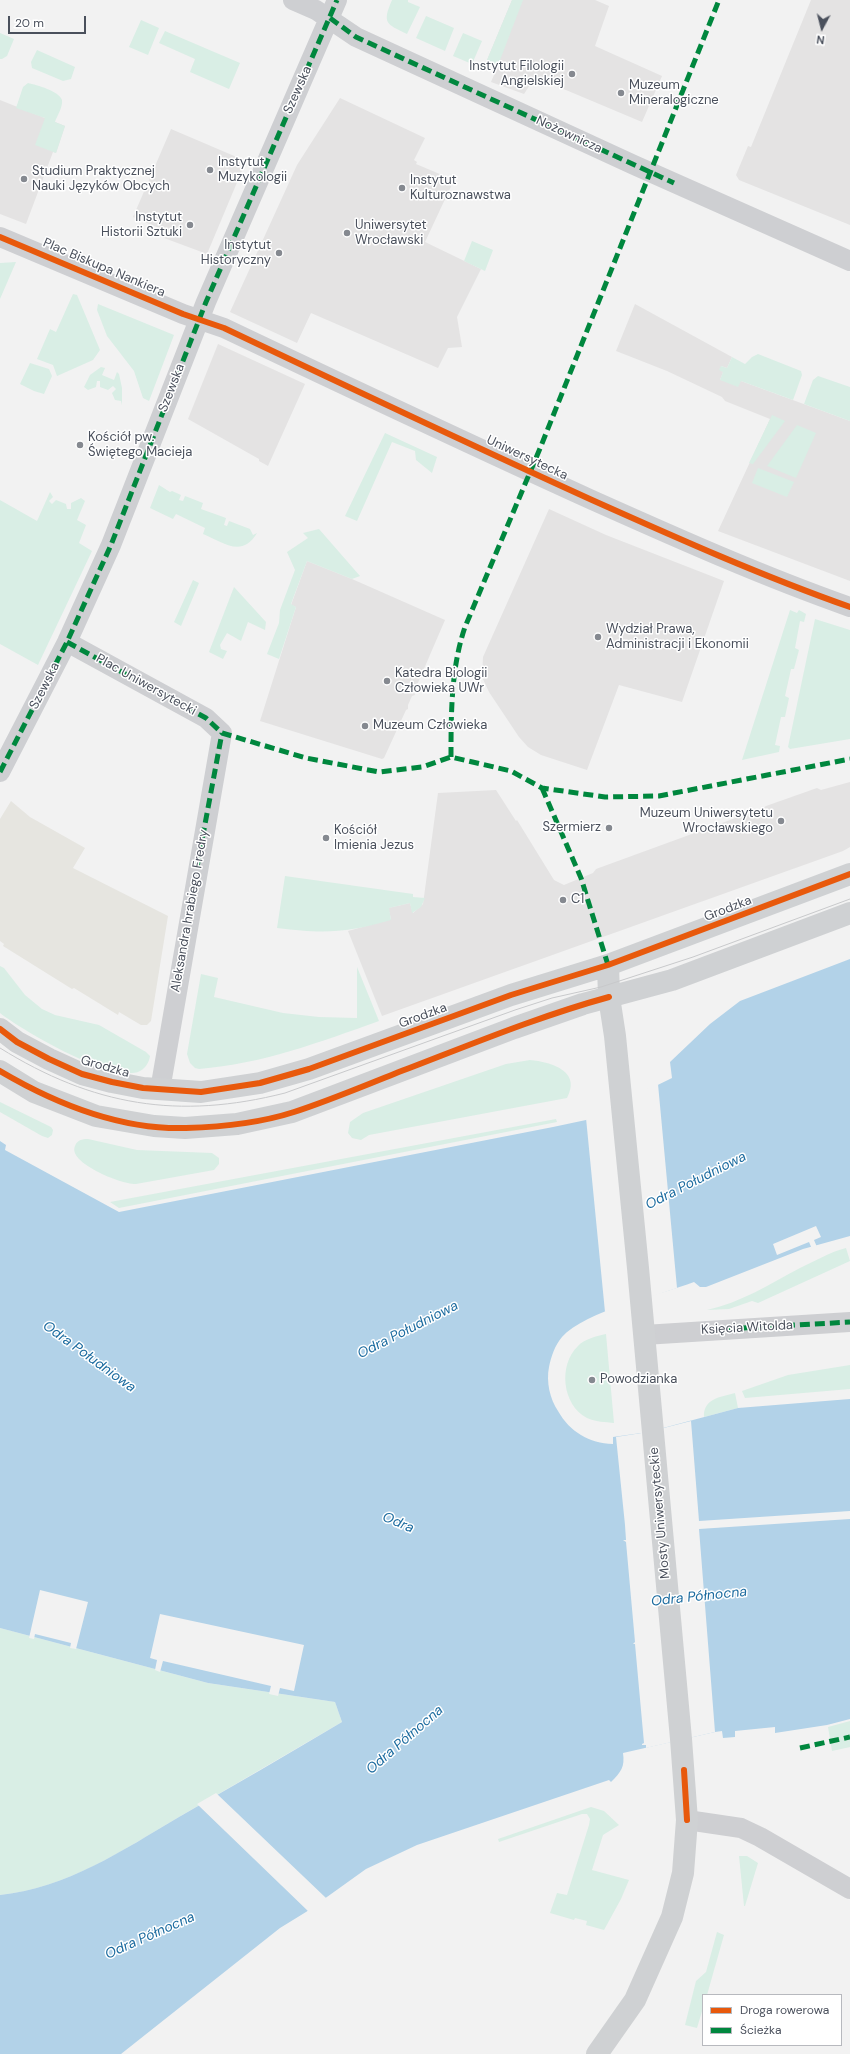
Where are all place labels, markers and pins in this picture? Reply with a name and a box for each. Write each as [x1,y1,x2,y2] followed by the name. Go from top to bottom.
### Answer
[469,59,564,90] place label: Instytut Filologii Angielskiej
[567,69,577,79] marker: Instytut Filologii Angielskiej
[629,78,719,109] place label: Muzeum Mineralogiczne
[616,88,626,98] marker: Muzeum Mineralogiczne
[218,155,287,186] place label: Instytut Muzykologii
[32,164,170,195] place label: Studium Praktycznej Nauki Języków Obcych
[205,165,215,175] marker: Instytut Muzykologii
[410,173,511,204] place label: Instytut Kulturoznawstwa
[19,174,29,184] marker: Studium Praktycznej Nauki Języków Obcych
[397,183,407,193] marker: Instytut Kulturoznawstwa
[101,210,182,241] place label: Instytut Historii Sztuki
[355,218,427,249] place label: Uniwersytet Wrocławski
[185,220,195,230] marker: Instytut Historii Sztuki
[342,228,352,238] marker: Uniwersytet Wrocławski
[201,238,271,269] place label: Instytut Historyczny
[274,248,284,258] marker: Instytut Historyczny
[88,430,192,461] place label: Kościół pw. Świętego Macieja
[75,440,85,450] marker: Kościół pw. Świętego Macieja
[606,622,749,653] place label: Wydział Prawa, Administracji i Ekonomii
[593,632,603,642] marker: Wydział Prawa, Administracji i Ekonomii
[395,666,487,697] place label: Katedra Biologii Człowieka UWr
[382,676,392,686] marker: Katedra Biologii Człowieka UWr
[373,718,487,734] place label: Muzeum Człowieka
[360,721,370,731] marker: Muzeum Człowieka
[640,806,773,837] place label: Muzeum Uniwersytetu Wrocławskiego
[776,816,786,826] marker: Muzeum Uniwersytetu Wrocławskiego
[542,820,601,836] place label: Szermierz
[334,823,414,854] place label: Kościół Imienia Jezus
[604,823,614,833] marker: Szermierz
[321,833,331,843] marker: Kościół Imienia Jezus
[571,892,584,908] place label: C1
[558,895,568,905] marker: C1
[600,1372,677,1388] place label: Powodzianka
[587,1375,597,1385] marker: Powodzianka

